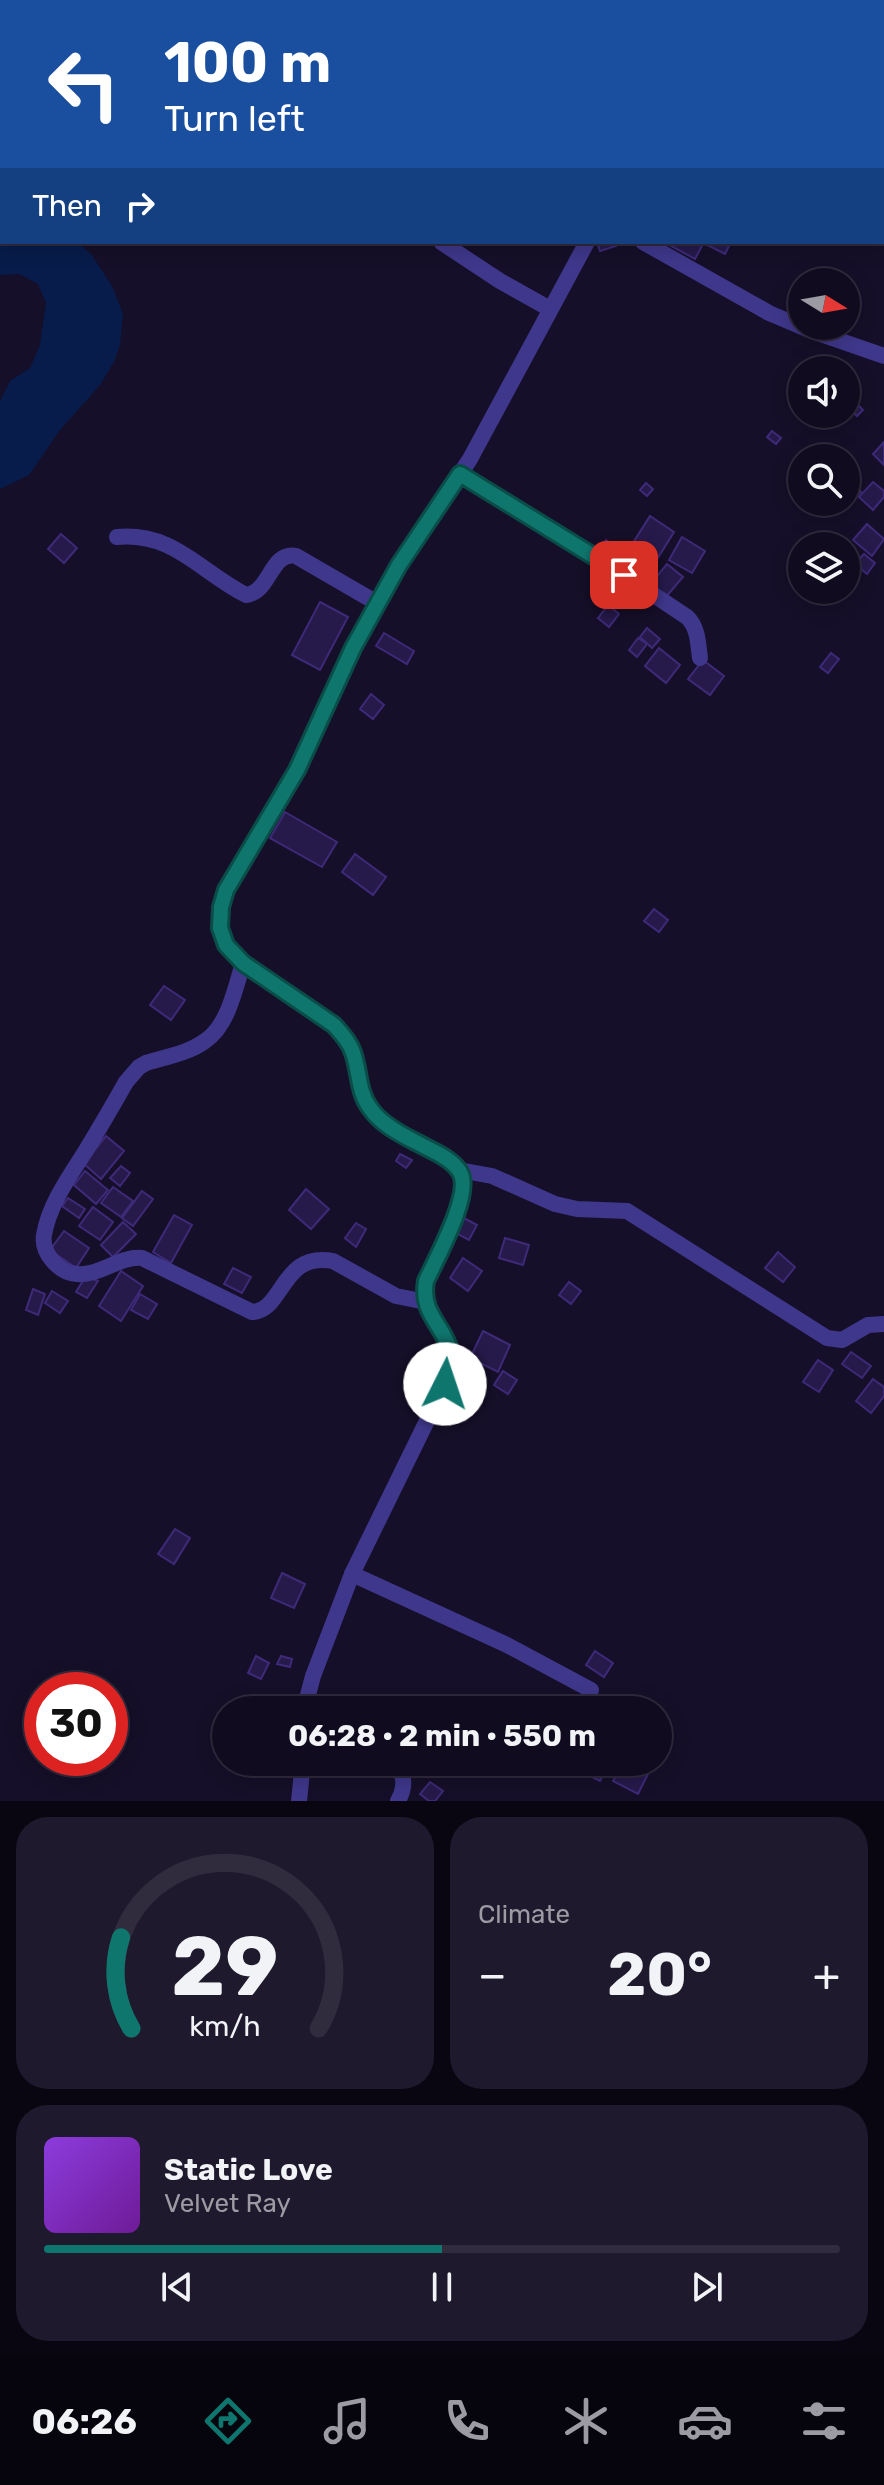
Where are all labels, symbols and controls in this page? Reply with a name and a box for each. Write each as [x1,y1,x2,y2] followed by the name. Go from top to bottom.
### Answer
[164,30,331,96] text: 100 m
[32,32,136,136] icon: left
[164,97,305,140] text: Turn left
[118,184,162,228] icon: right
[32,188,102,224] text: Then
[788,268,860,340] north arrow
[788,268,860,604] map controls
[788,356,860,428] button: sound
[788,444,860,516] button: search
[788,532,860,604] button: layers
[590,541,658,609] pin
[602,553,646,597] icon: arrive
[403,1342,487,1426] position arrow
[24,1672,128,1776] speed limit sign: 30
[288,1718,596,1754] text: 06:28 · 2 min · 550 m
[478,1899,570,1930] text: Climate
[171,1917,279,2016] text: 29
[607,1939,712,2010] text: 20°
[478,1949,507,2001] text: −
[813,1949,840,2001] text: +
[189,2009,261,2043] text: km/h
[164,2152,333,2188] text: Static Love
[164,2188,291,2219] text: Velvet Ray
[155,2265,199,2309] icon: previous
[420,2265,464,2309] icon: pause
[685,2265,729,2309] icon: next
[200,2393,256,2449] icon: directions
[319,2393,375,2449] icon: music
[439,2393,495,2449] icon: phone
[558,2393,614,2449] icon: climate
[677,2393,733,2449] icon: car
[796,2393,852,2449] icon: filters
[32,2400,137,2443] text: 06:26

